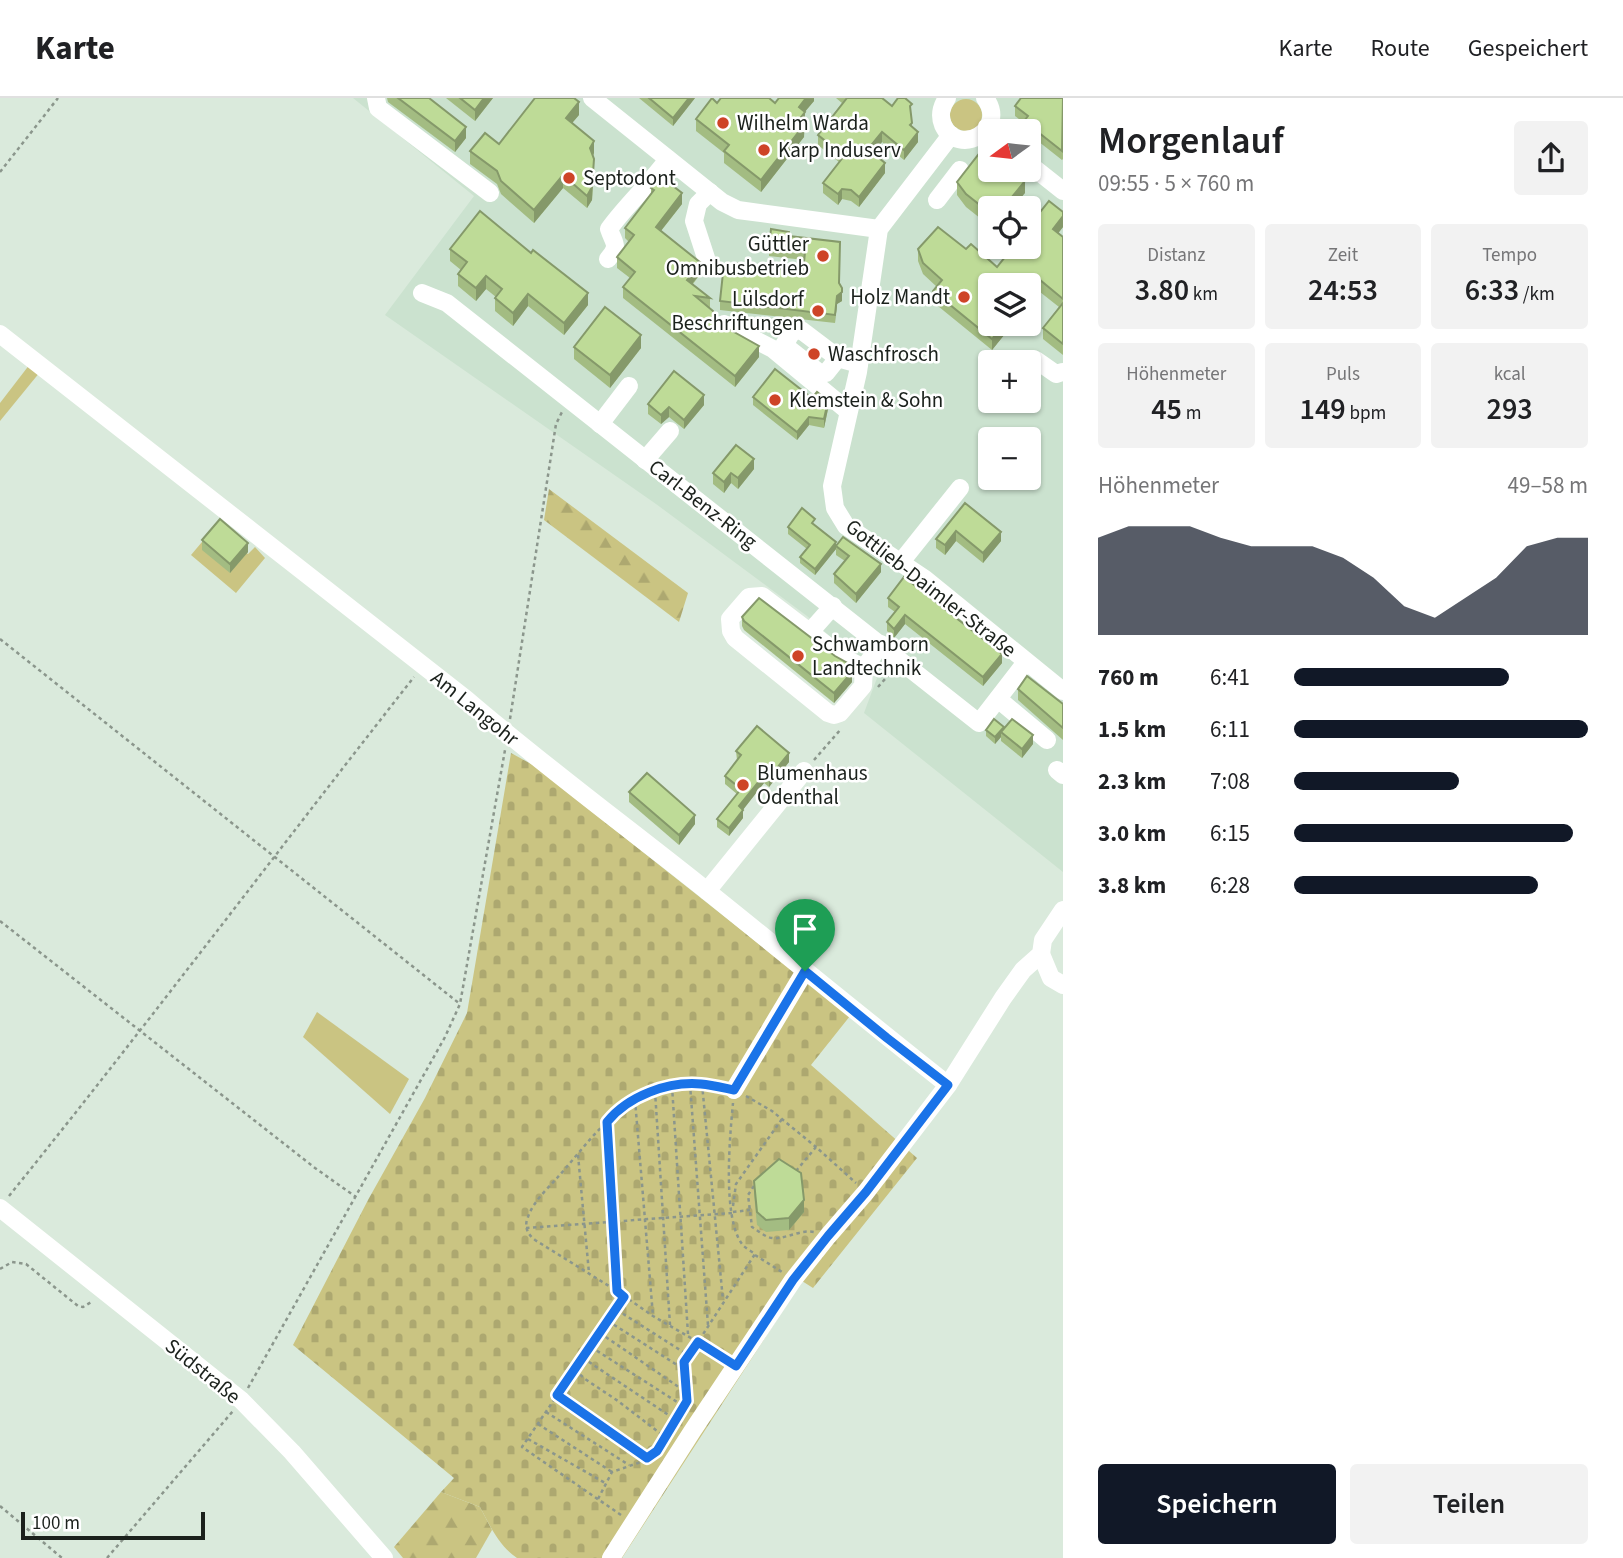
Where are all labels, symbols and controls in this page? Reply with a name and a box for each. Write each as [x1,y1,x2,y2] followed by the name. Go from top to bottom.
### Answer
[35,25,115,72] text: Karte
[1279,31,1333,66] text: Karte
[1371,31,1430,66] text: Route
[1468,31,1588,66] text: Gespeichert
[737,108,869,138] place label: Wilhelm Warda
[1098,114,1284,168] text: Morgenlauf
[715,115,731,131] marker: Wilhelm Warda
[978,119,1041,182] north arrow
[978,119,1041,490] map controls
[1514,121,1588,195] button: share
[778,135,901,165] place label: Karp Induserv
[756,142,772,158] marker: Karp Induserv
[583,163,676,193] place label: Septodont
[1098,167,1254,200] text: 09:55 · 5 × 760 m
[561,170,577,186] marker: Septodont
[978,196,1041,259] button: locate
[666,229,810,283] place label: Güttler Omnibusbetrieb
[1147,242,1205,269] text: Distanz
[1328,242,1358,269] text: Zeit
[1482,242,1537,269] text: Tempo
[815,248,831,264] marker: Güttler Omnibusbetrieb
[1135,269,1189,312] text: 3.80
[1308,269,1378,312] text: 24:53
[1465,269,1519,312] text: 6:33
[978,273,1041,336] button: layers
[1189,281,1218,308] text: km
[1519,281,1555,308] text: /km
[850,282,950,312] place label: Holz Mandt
[671,284,805,338] place label: Lülsdorf Beschriftungen
[956,289,972,305] marker: Holz Mandt
[810,303,826,319] marker: Lülsdorf Beschriftungen
[828,339,939,369] place label: Waschfrosch
[806,346,822,362] marker: Waschfrosch
[978,350,1041,413] button: +
[1126,361,1226,388] text: Höhenmeter
[1326,361,1360,388] text: Puls
[1494,361,1526,388] text: kcal
[789,385,943,415] place label: Klemstein & Sohn
[1151,388,1182,431] text: 45
[1300,388,1346,431] text: 149
[1487,388,1533,431] text: 293
[767,392,783,408] marker: Klemstein & Sohn
[1182,400,1202,427] text: m
[1346,400,1386,427] text: bpm
[978,427,1041,490] button: −
[642,452,764,556] street label: Carl-Benz-Ring
[1098,469,1219,502] text: Höhenmeter
[1508,469,1588,502] text: 49–58 m
[839,512,1023,664] street label: Gottlieb-Daimler-Straße
[812,629,929,683] place label: Schwamborn Landtechnik
[790,648,806,664] marker: Schwamborn Landtechnik
[1098,661,1159,694] text: 760 m
[1210,661,1250,694] text: 6:41
[424,663,526,753] street label: Am Langohr
[1098,713,1166,746] text: 1.5 km
[1210,713,1250,746] text: 6:11
[757,758,868,812] place label: Blumenhaus Odenthal
[1098,765,1166,798] text: 2.3 km
[1210,765,1250,798] text: 7:08
[735,777,751,793] marker: Blumenhaus Odenthal
[1098,817,1166,850] text: 3.0 km
[1210,817,1250,850] text: 6:15
[1098,869,1166,902] text: 3.8 km
[1210,869,1250,902] text: 6:28
[775,899,835,971] pin
[786,910,824,948] icon: arrive
[159,1331,247,1411] street label: Südstraße
[1098,1464,1336,1544] button: Speichern
[1350,1464,1588,1544] button: Teilen
[21,1509,205,1541] scale bar
[32,1510,80,1537] text: 100 m

